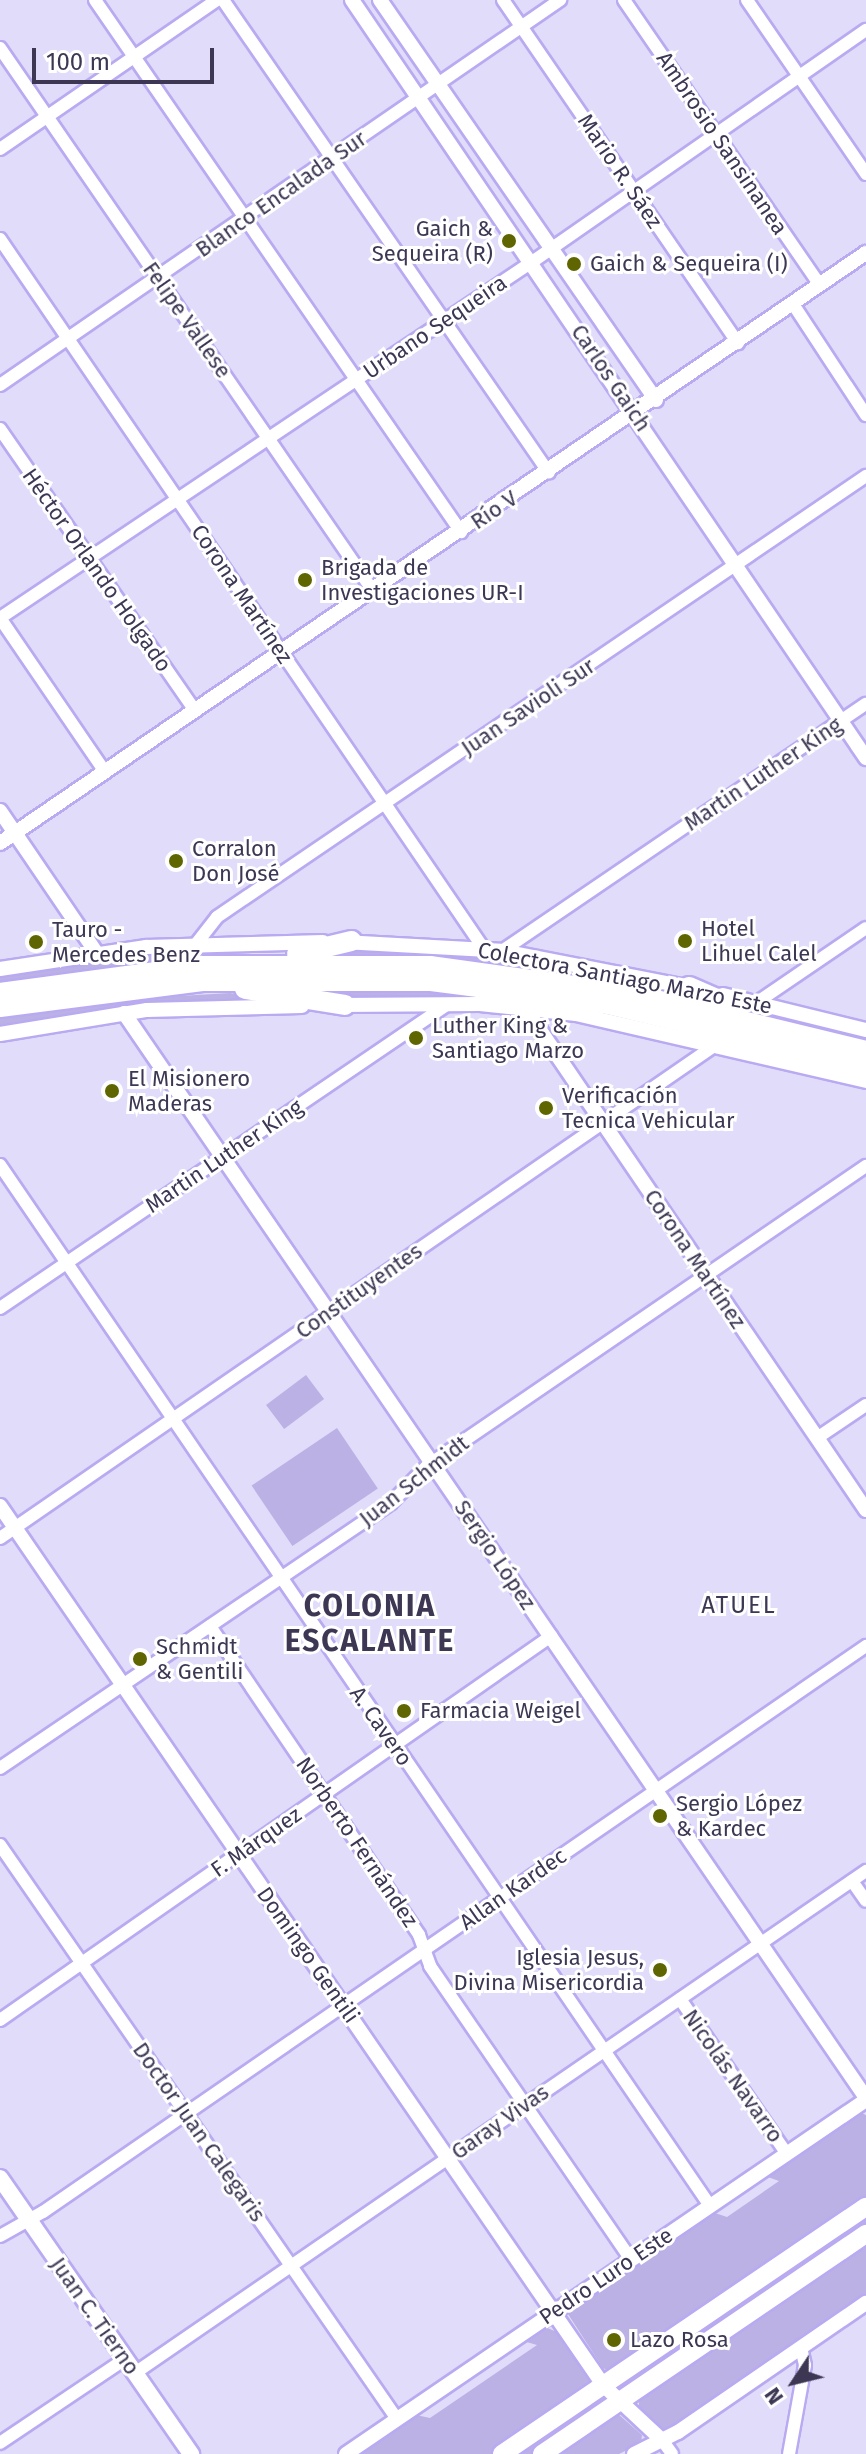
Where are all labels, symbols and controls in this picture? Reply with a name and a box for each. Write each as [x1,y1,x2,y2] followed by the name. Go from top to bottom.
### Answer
[36,32,218,82] scale bar
[651,46,793,240] street label: Ambrosio Sansinanea
[46,48,110,76] text: 100 m
[572,109,668,233] street label: Mario R. Sáez
[191,125,371,263] street label: Blanco Encalada Sur
[372,215,493,266] place label: Gaich & Sequeira (R)
[500,232,518,250] marker: Gaich & Sequeira (R)
[590,251,788,277] place label: Gaich & Sequeira (I)
[565,255,583,273] marker: Gaich & Sequeira (I)
[137,257,237,383] street label: Felipe Vallese
[358,269,512,385] street label: Urbano Sequeira
[566,320,656,436] street label: Carlos Gaich
[17,463,177,677] street label: Héctor Orlando Holgado
[466,485,522,535] street label: Río V
[186,519,298,669] street label: Corona Martínez
[321,554,524,606] place label: Brigada de Investigaciones UR-I
[296,571,314,589] marker: Brigada de Investigaciones UR-I
[456,653,600,761] street label: Juan Savioli Sur
[679,711,847,837] street label: Martin Luther King
[192,835,280,886] place label: Corralon Don José
[167,852,185,870] marker: Corralon Don José
[701,915,817,966] place label: Hotel Lihuel Calel
[52,916,200,968] place label: Tauro - Mercedes Benz
[676,932,694,950] marker: Hotel Lihuel Calel
[27,933,45,951] marker: Tauro - Mercedes Benz
[476,937,774,1019] street label: Colectora Santiago Marzo Este
[432,1012,584,1064] place label: Luther King & Santiago Marzo
[407,1029,425,1047] marker: Luther King & Santiago Marzo
[128,1065,250,1116] place label: El Misionero Maderas
[103,1082,121,1100] marker: El Misionero Maderas
[562,1082,735,1134] place label: Verificación Tecnica Vehicular
[140,1093,308,1219] street label: Martin Luther King
[537,1099,555,1117] marker: Verificación Tecnica Vehicular
[639,1184,751,1334] street label: Corona Martínez
[291,1238,427,1344] street label: Constituyentes
[354,1430,474,1532] street label: Juan Schmidt
[449,1495,541,1615] street label: Sergio López
[285,1588,455,1658] district label: COLONIA ESCALANTE
[701,1592,777,1620] district label: ATUEL
[156,1633,243,1684] place label: Schmidt & Gentili
[131,1650,149,1668] marker: Schmidt & Gentili
[344,1681,418,1771] street label: A. Cavero
[420,1698,581,1724] place label: Farmacia Weigel
[395,1702,413,1720] marker: Farmacia Weigel
[290,1752,424,1932] street label: Norberto Fernández
[676,1790,802,1842] place label: Sergio López & Kardec
[206,1801,306,1883] street label: F. Márquez
[651,1807,669,1825] marker: Sergio López & Kardec
[455,1843,571,1935] street label: Allan Kardec
[251,1882,365,2028] street label: Domingo Gentili
[454,1944,644,1996] place label: Iglesia Jesus, Divina Misericordia
[651,1961,669,1979] marker: Iglesia Jesus, Divina Misericordia
[677,2004,789,2148] street label: Nicolás Navarro
[127,2037,271,2227] street label: Doctor Juan Calegaris
[446,2079,554,2165] street label: Garay Vivas
[534,2222,678,2330] street label: Pedro Luro Este
[45,2252,145,2380] street label: Juan C. Tierno
[630,2327,729,2353] place label: Lazo Rosa
[605,2331,623,2349] marker: Lazo Rosa
[754,2342,834,2422] north arrow
[759,2382,789,2410] text: N

